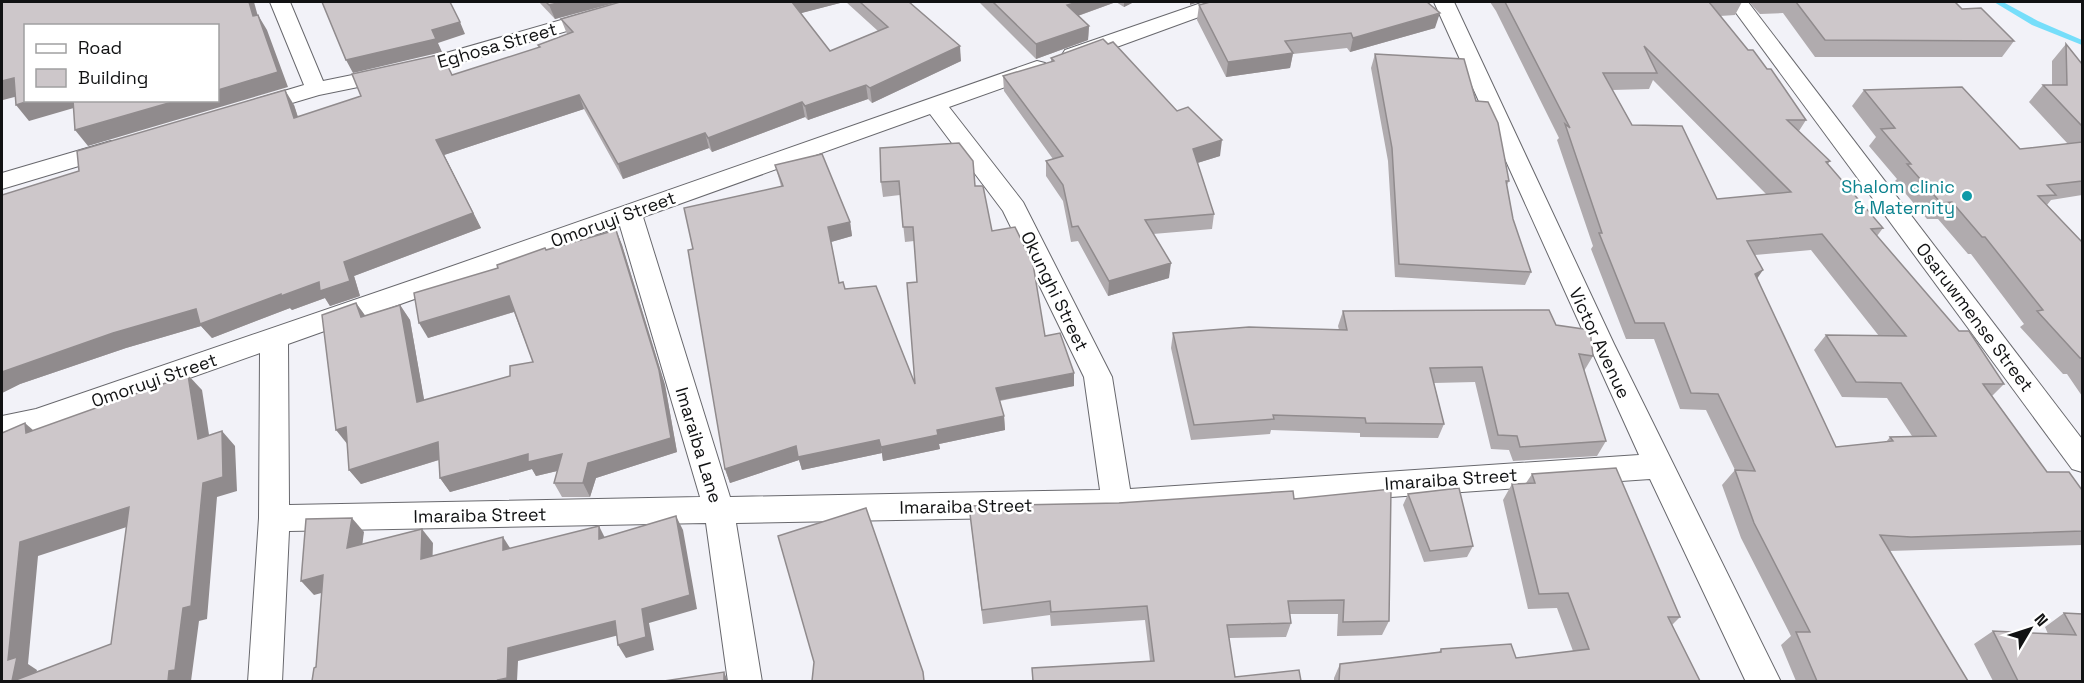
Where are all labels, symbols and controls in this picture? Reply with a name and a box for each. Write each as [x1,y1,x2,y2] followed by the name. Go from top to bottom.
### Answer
[435,17,559,73] street label: Eghosa Street
[24,24,219,102] legend
[78,36,122,59] text: Road
[78,66,148,89] text: Building
[1841,175,1955,219] place label: Shalom clinic & Maternity
[547,186,679,252] street label: Omoruyi Street
[1960,189,1974,203] marker: Shalom clinic & Maternity
[1016,227,1094,355] street label: Okunghi Street
[1911,238,2039,396] street label: Osaruwmense Street
[1564,284,1636,402] street label: Victor Avenue
[88,348,220,412] street label: Omoruyi Street
[670,384,728,506] street label: Imaraiba Lane
[1384,463,1518,495] street label: Imaraiba Street
[899,493,1033,519] street label: Imaraiba Street
[413,502,547,528] street label: Imaraiba Street
[2000,599,2060,659] north arrow
[2030,609,2053,631] text: N

